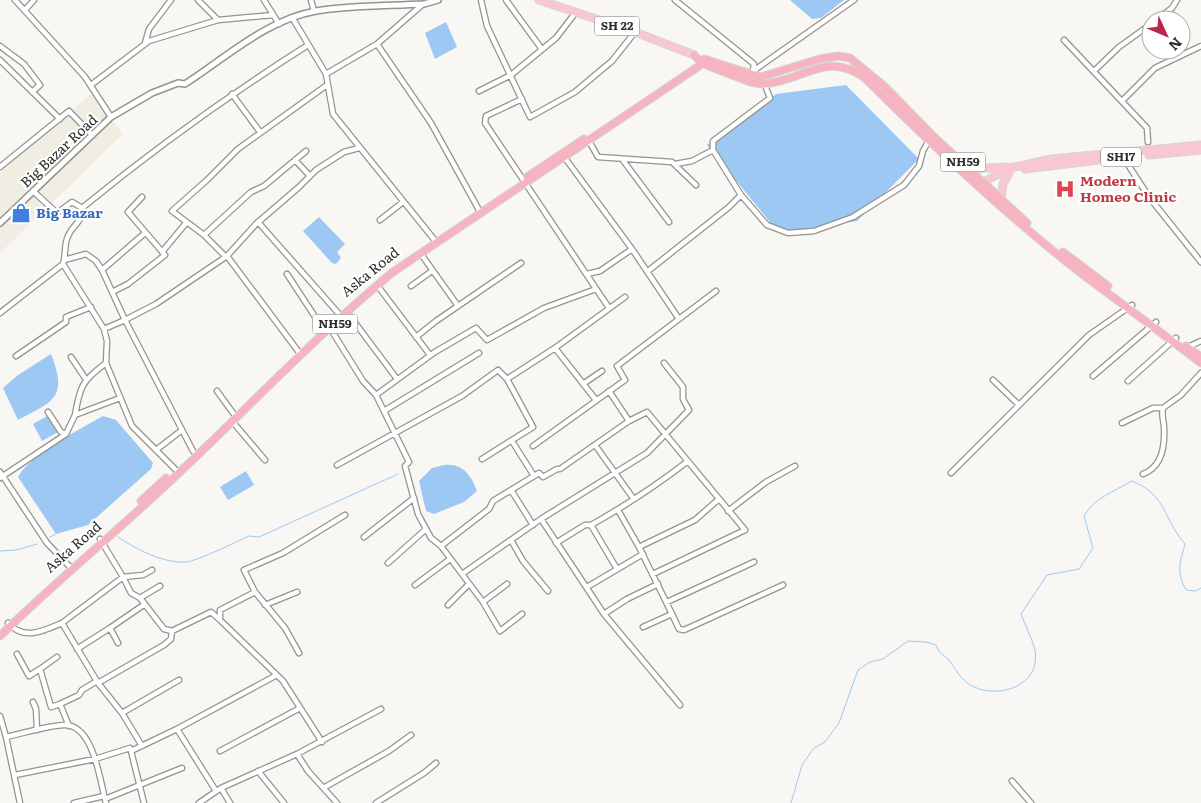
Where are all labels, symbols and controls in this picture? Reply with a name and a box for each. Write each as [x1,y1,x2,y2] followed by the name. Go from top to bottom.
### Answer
[1141,10,1191,60] north arrow
[594,16,640,36] road number: SH 22
[1165,34,1187,56] text: N
[15,109,102,191] street label: Big Bazar Road
[1101,148,1141,166] road number: SH17
[940,152,986,172] road number: NH59
[1080,170,1176,206] place label: Modern Homeo Clinic
[1054,178,1076,200] hospital icon: Modern Homeo Clinic
[10,202,32,224] shop icon: Big Bazar
[36,202,103,222] place label: Big Bazar
[336,241,403,301] street label: Aska Road
[312,314,358,334] road number: NH59
[40,516,105,577] street label: Aska Road

